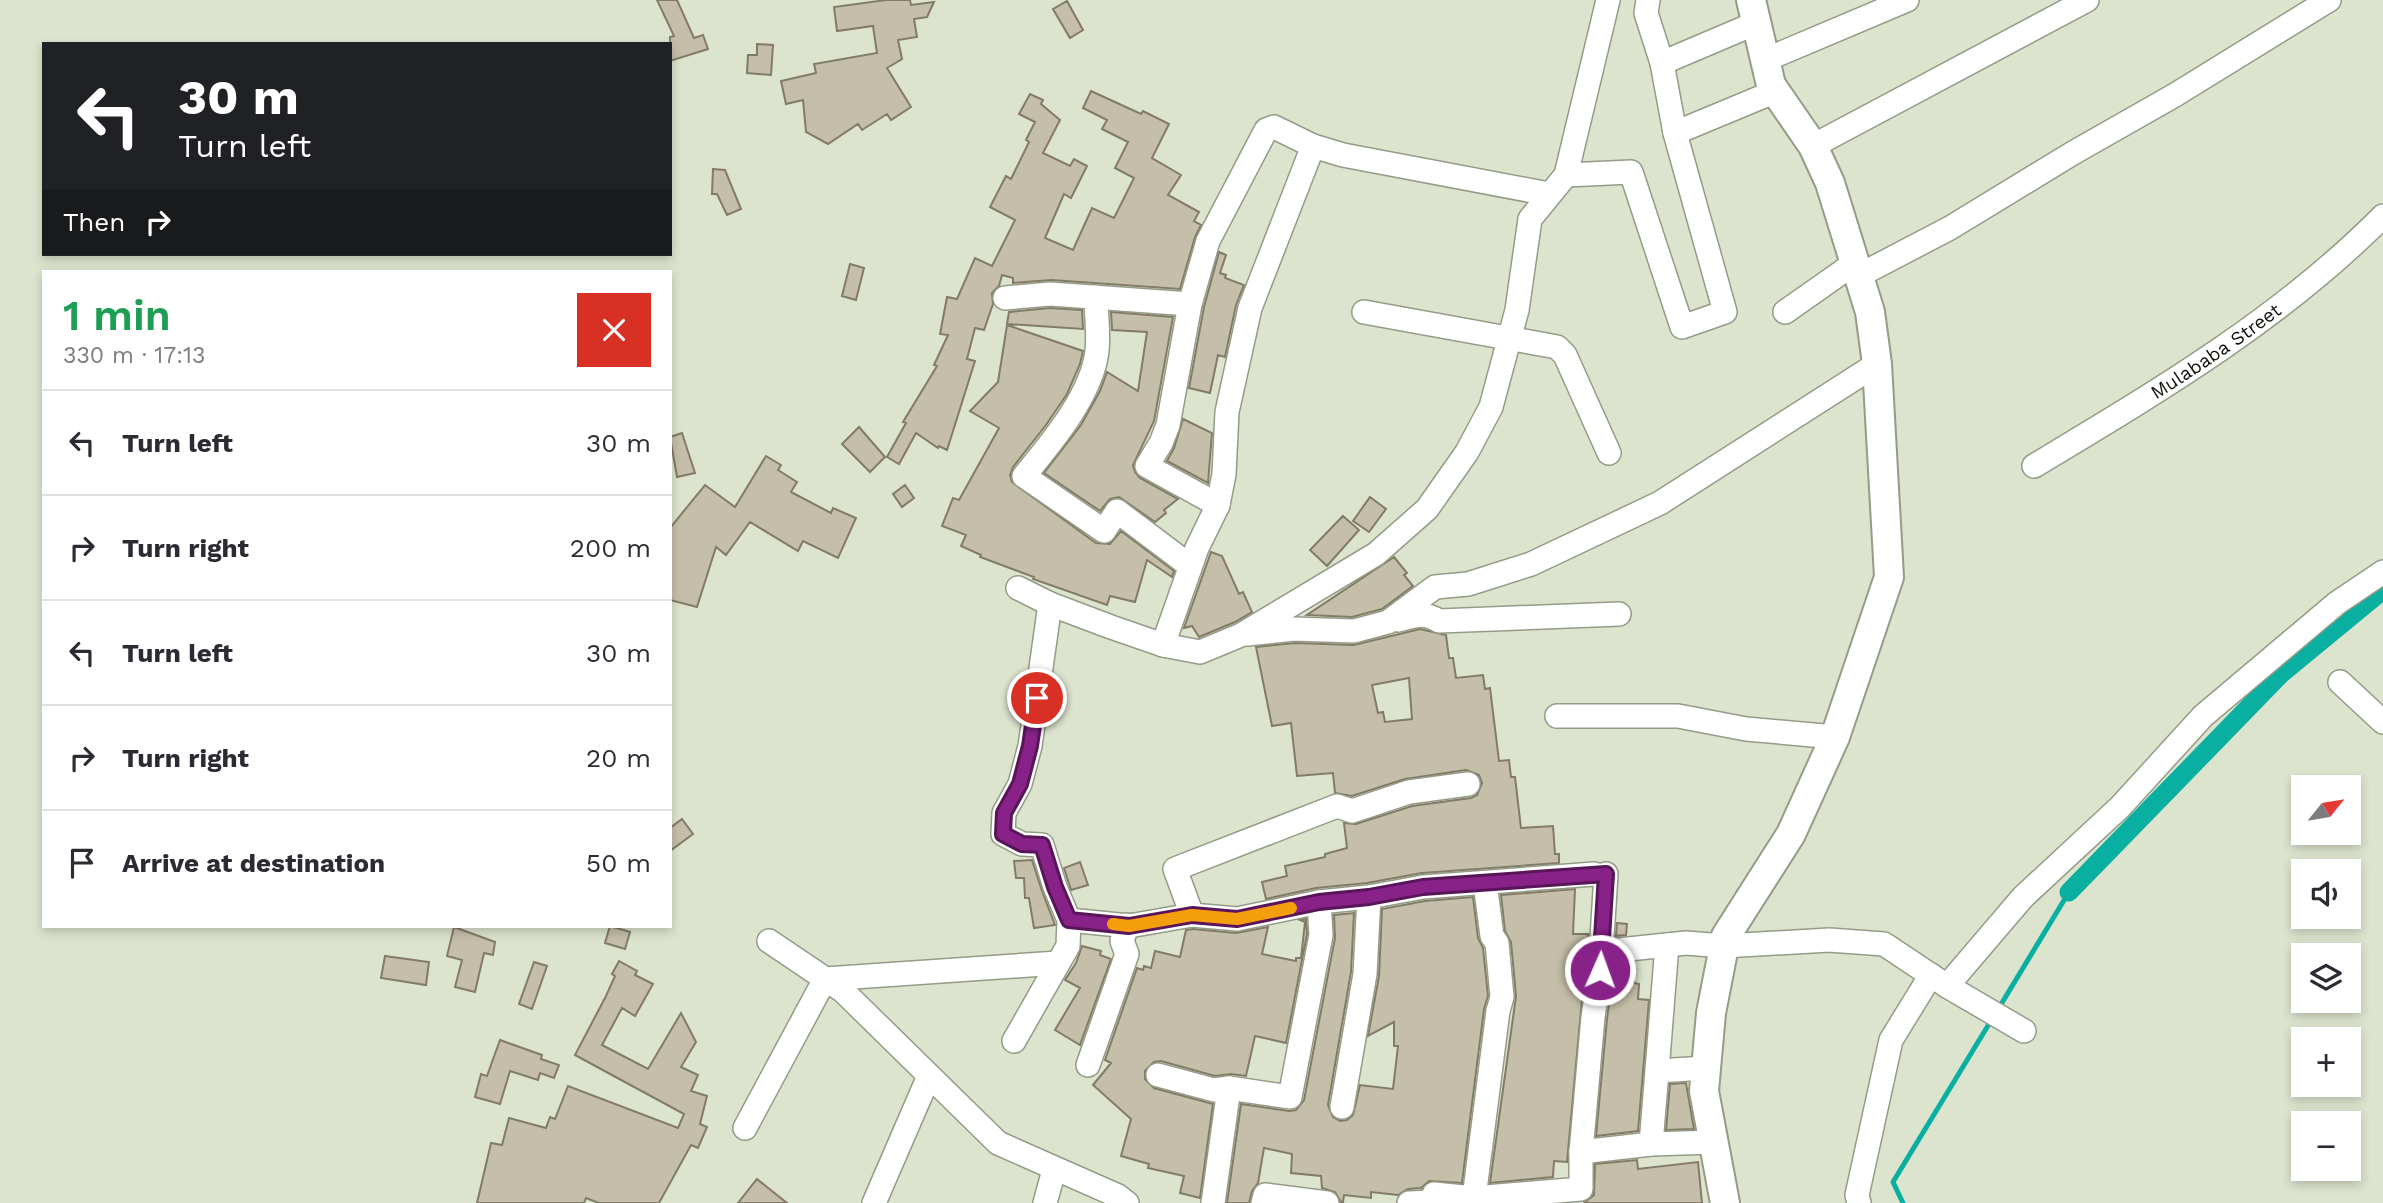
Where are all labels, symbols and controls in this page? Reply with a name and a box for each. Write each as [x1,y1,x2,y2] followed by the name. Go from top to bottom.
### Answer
[178,68,299,126] text: 30 m
[63,70,154,161] icon: left
[178,127,311,165] text: Turn left
[139,203,177,241] icon: right
[63,207,125,237] text: Then
[63,291,171,340] text: 1 min
[577,293,651,367] button: close
[2146,298,2286,404] street label: Mulababa Street
[63,342,205,369] text: 330 m · 17:13
[63,424,101,462] icon: left
[122,428,233,458] text: Turn left
[586,428,651,458] text: 30 m
[63,529,101,567] icon: right
[122,533,249,563] text: Turn right
[570,533,651,563] text: 200 m
[63,634,101,672] icon: left
[122,638,233,668] text: Turn left
[586,638,651,668] text: 30 m
[1007,668,1067,728] pin
[1018,679,1056,717] icon: arrive
[63,739,101,777] icon: right
[122,743,249,773] text: Turn right
[586,743,651,773] text: 20 m
[2291,775,2361,845] north arrow
[2291,775,2361,1181] map controls
[63,844,101,882] icon: arrive
[122,848,385,878] text: Arrive at destination
[586,848,651,878] text: 50 m
[2291,859,2361,929] button: sound
[1563,933,1637,1007] position arrow
[2291,943,2361,1013] button: layers
[2291,1027,2361,1097] button: +
[2291,1111,2361,1181] button: −

